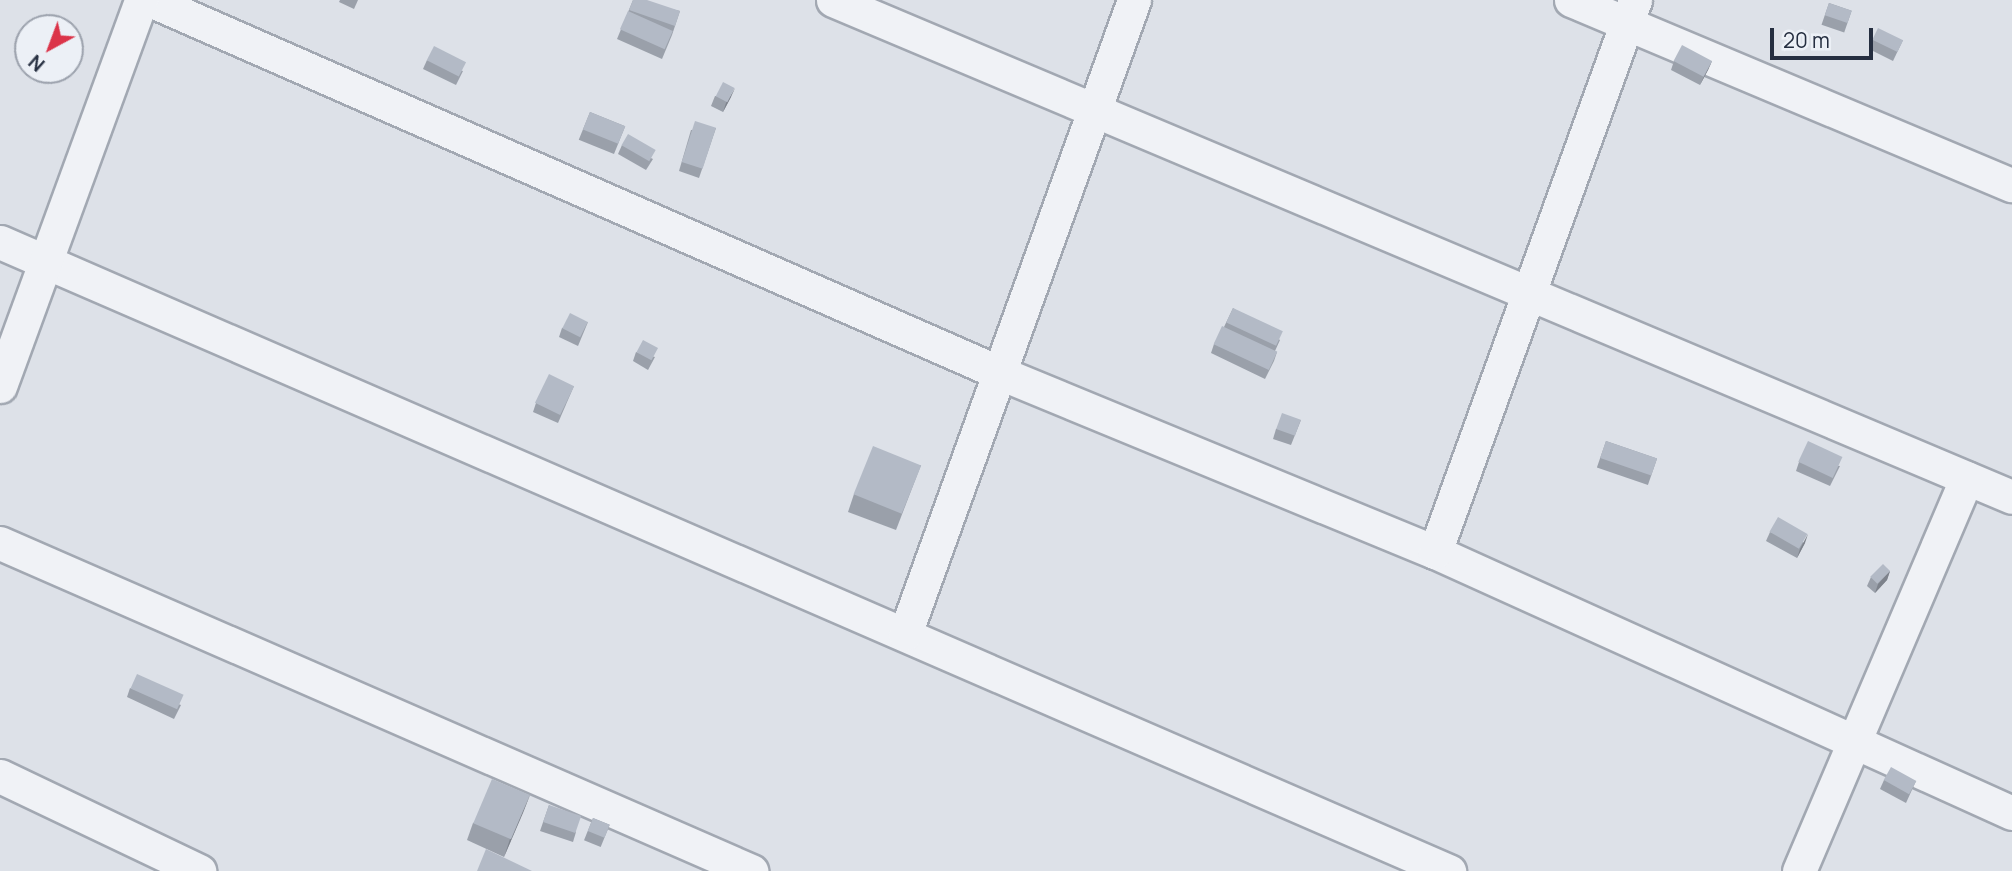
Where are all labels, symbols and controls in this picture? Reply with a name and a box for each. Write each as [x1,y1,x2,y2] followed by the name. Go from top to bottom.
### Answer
[14,14,84,84] north arrow
[1774,14,1877,58] scale bar
[1783,26,1830,54] text: 20 m
[23,49,50,78] text: N

